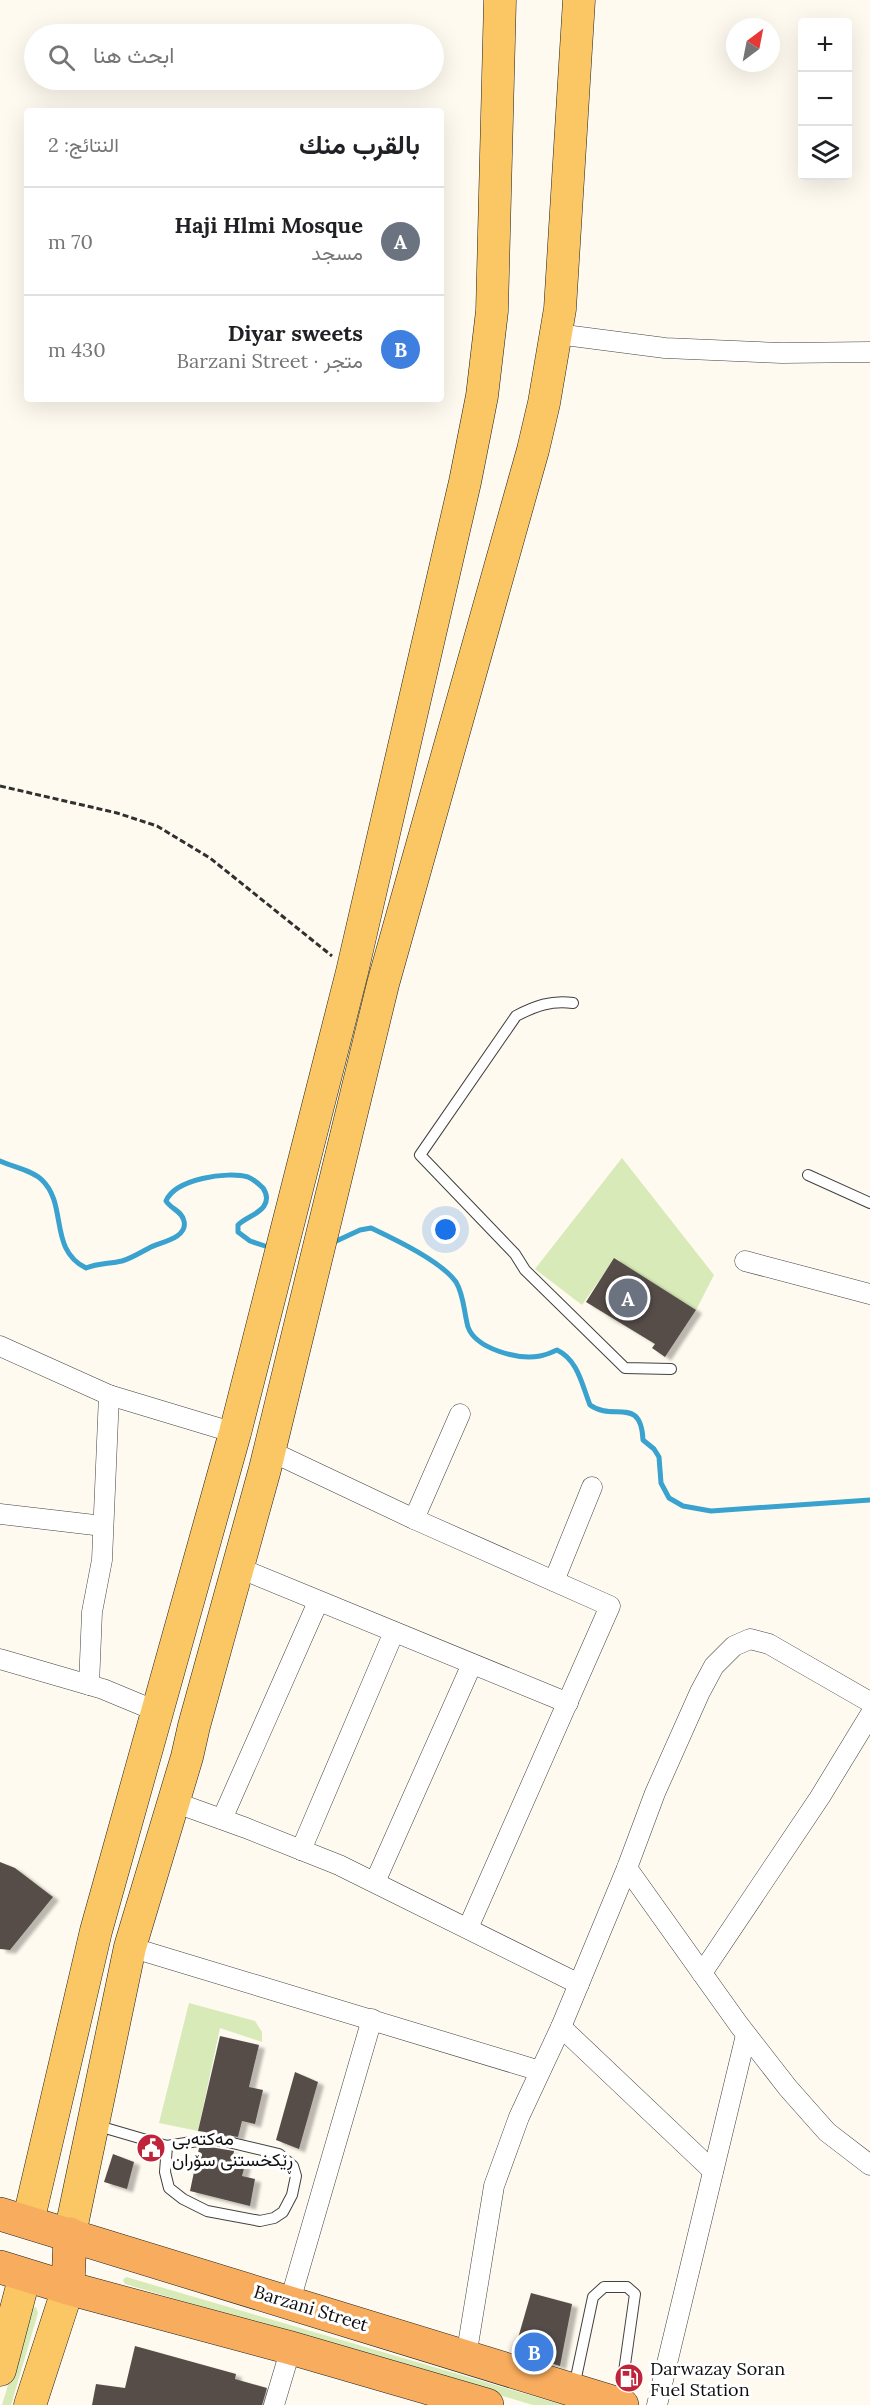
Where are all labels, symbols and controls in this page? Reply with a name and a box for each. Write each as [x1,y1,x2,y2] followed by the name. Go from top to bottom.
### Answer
[726,18,780,72] north arrow
[798,18,852,180] map controls
[798,18,852,72] button: +
[24,24,444,90] search box
[45,41,78,74] icon: search
[93,41,174,69] text: ابحث هنا
[798,72,852,126] button: −
[798,126,852,180] button: layers
[299,128,420,161] text: بالقرب منك
[48,132,119,157] text: النتائج: 2
[174,211,363,239] text: Haji Hlmi Mosque
[48,229,93,254] text: 70 m
[394,229,407,254] text: A
[311,240,363,265] text: مسجد
[228,319,363,347] text: Diyar sweets
[48,337,106,362] text: 430 m
[394,337,407,362] text: B
[177,348,363,373] text: متجر · Barzani Street
[431,1215,460,1244] your location
[608,1276,648,1320] pin: A
[172,2127,293,2174] place label: مەکتەبی ڕێکخستنی سۆران
[135,2132,167,2164] public building icon: مەکتەبی ڕێکخستنی سۆران
[251,2280,371,2336] street label: Barzani Street
[514,2330,554,2374] pin: B
[650,2357,785,2401] place label: Darwazay Soran Fuel Station
[613,2362,645,2394] fuel station icon: Darwazay Soran Fuel Station

